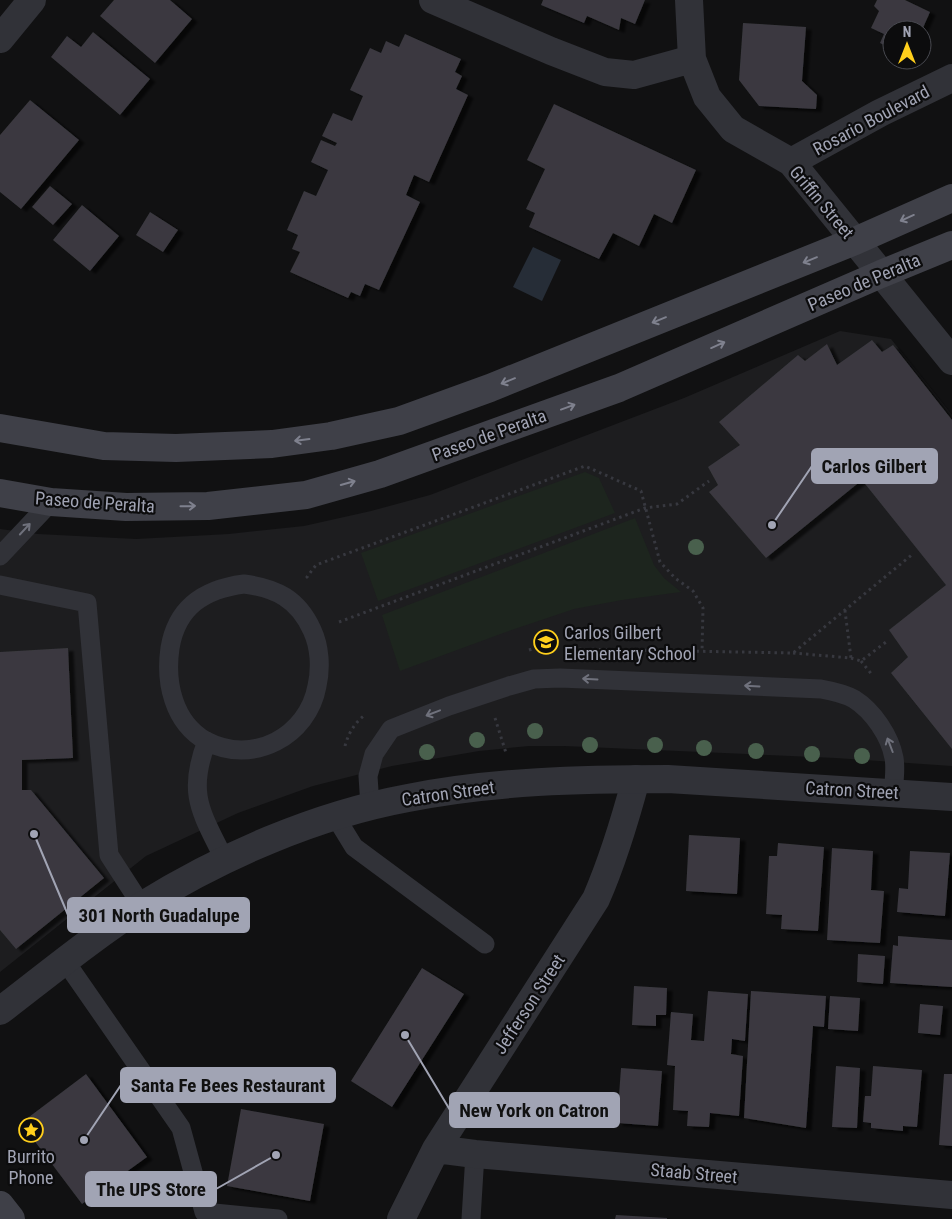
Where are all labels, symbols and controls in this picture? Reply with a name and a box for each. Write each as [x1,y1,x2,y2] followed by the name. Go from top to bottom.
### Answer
[882,20,932,70] north arrow
[903,24,911,40] text: N
[809,81,933,159] street label: Rosario Boulevard
[785,161,859,243] street label: Griffin Street
[900,214,915,224] one-way arrow
[805,249,923,315] street label: Paseo de Peralta
[803,255,818,265] one-way arrow
[652,316,667,325] one-way arrow
[710,339,725,349] one-way arrow
[501,377,517,386] one-way arrow
[559,402,575,411] one-way arrow
[429,405,549,465] street label: Paseo de Peralta
[295,435,311,445] one-way arrow
[812,449,937,483] callout: Carlos Gilbert
[821,455,927,478] text: Carlos Gilbert
[340,478,356,487] one-way arrow
[34,487,156,517] street label: Paseo de Peralta
[180,501,196,511] one-way arrow
[19,523,31,536] one-way arrow
[564,622,696,664] place label: Carlos Gilbert Elementary School
[533,629,559,655] school or university icon: Carlos Gilbert Elementary School
[582,674,598,684] one-way arrow
[745,682,761,691] one-way arrow
[426,709,441,718] one-way arrow
[885,738,894,753] one-way arrow
[400,776,496,810] street label: Catron Street
[805,777,899,803] street label: Catron Street
[68,898,249,932] callout: 301 North Guadalupe
[79,904,240,927] text: 301 North Guadalupe
[489,950,569,1058] street label: Jefferson Street
[121,1068,335,1102] callout: Santa Fe Bees Restaurant
[131,1074,325,1097] text: Santa Fe Bees Restaurant
[450,1093,619,1127] callout: New York on Catron
[459,1099,609,1122] text: New York on Catron
[18,1117,44,1143] place icon: Burrito Phone
[7,1146,55,1188] place label: Burrito Phone
[650,1159,738,1187] street label: Staab Street
[86,1172,216,1206] callout: The UPS Store
[96,1178,206,1201] text: The UPS Store

